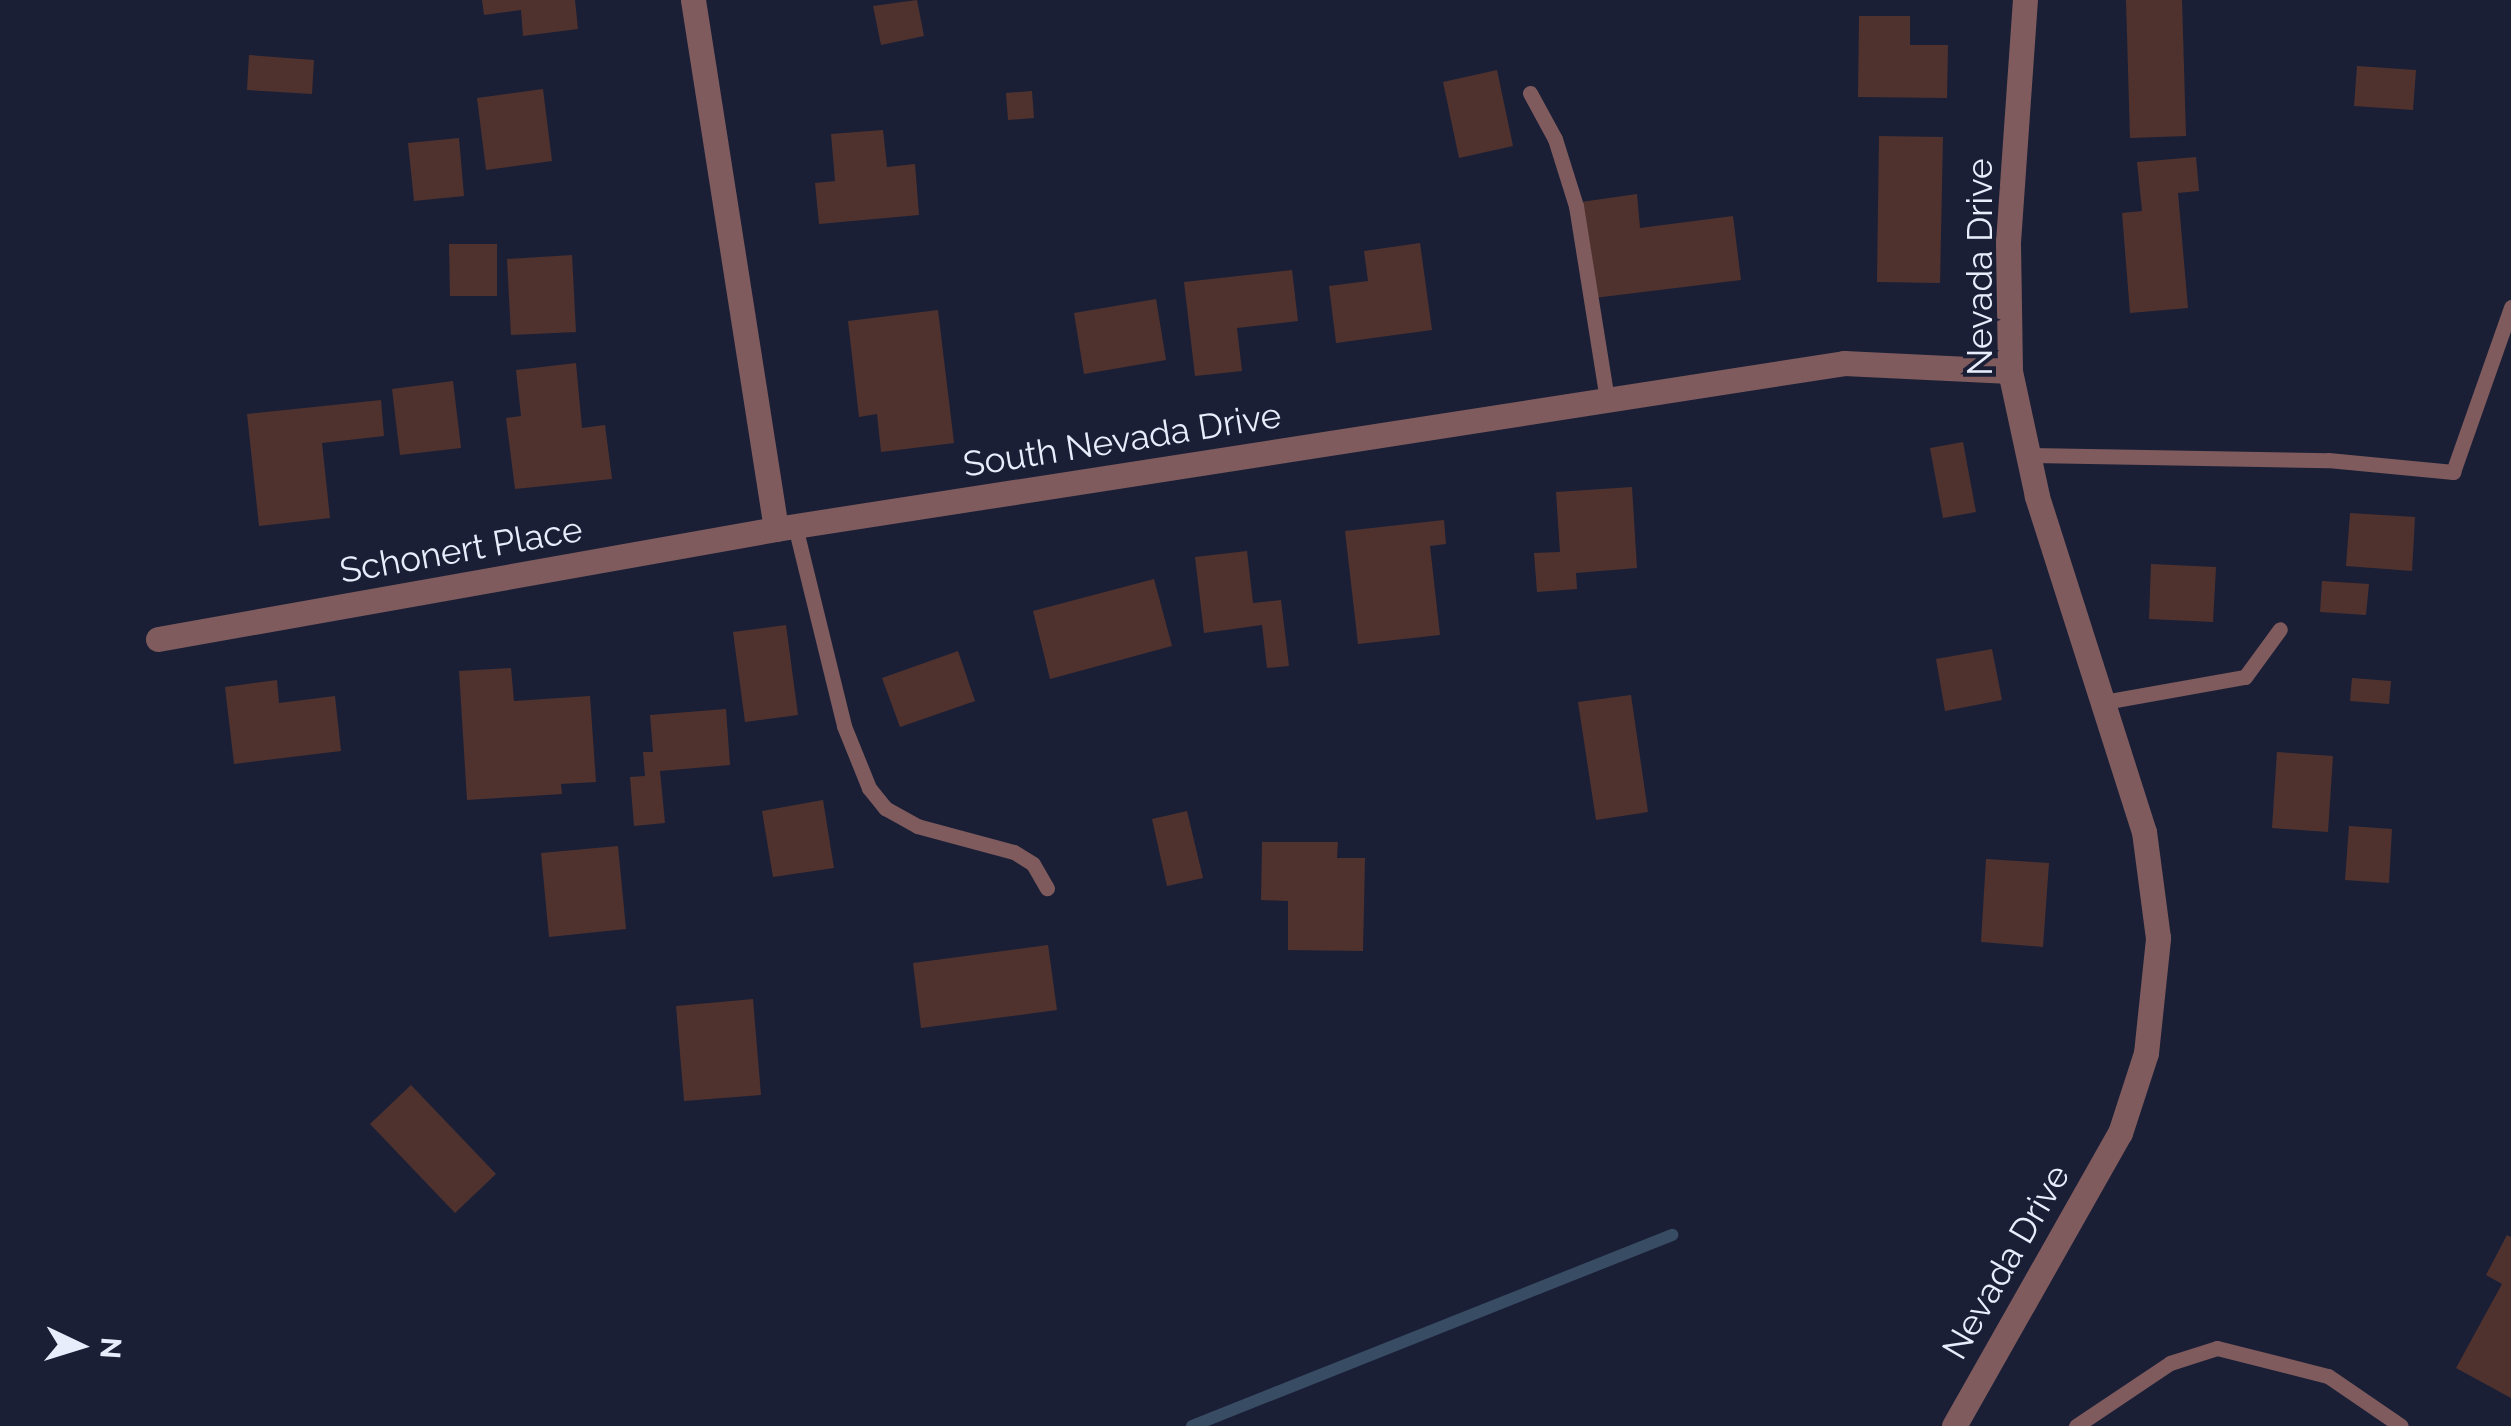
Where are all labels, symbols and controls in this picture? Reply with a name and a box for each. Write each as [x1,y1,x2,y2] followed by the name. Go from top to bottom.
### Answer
[1959,158,2001,376] street label: Nevada Drive
[960,394,1284,486] street label: South Nevada Drive
[336,508,586,592] street label: Schonert Place
[1933,1157,2079,1367] street label: Nevada Drive
[30,1296,130,1396] north arrow
[93,1336,128,1360] text: N

